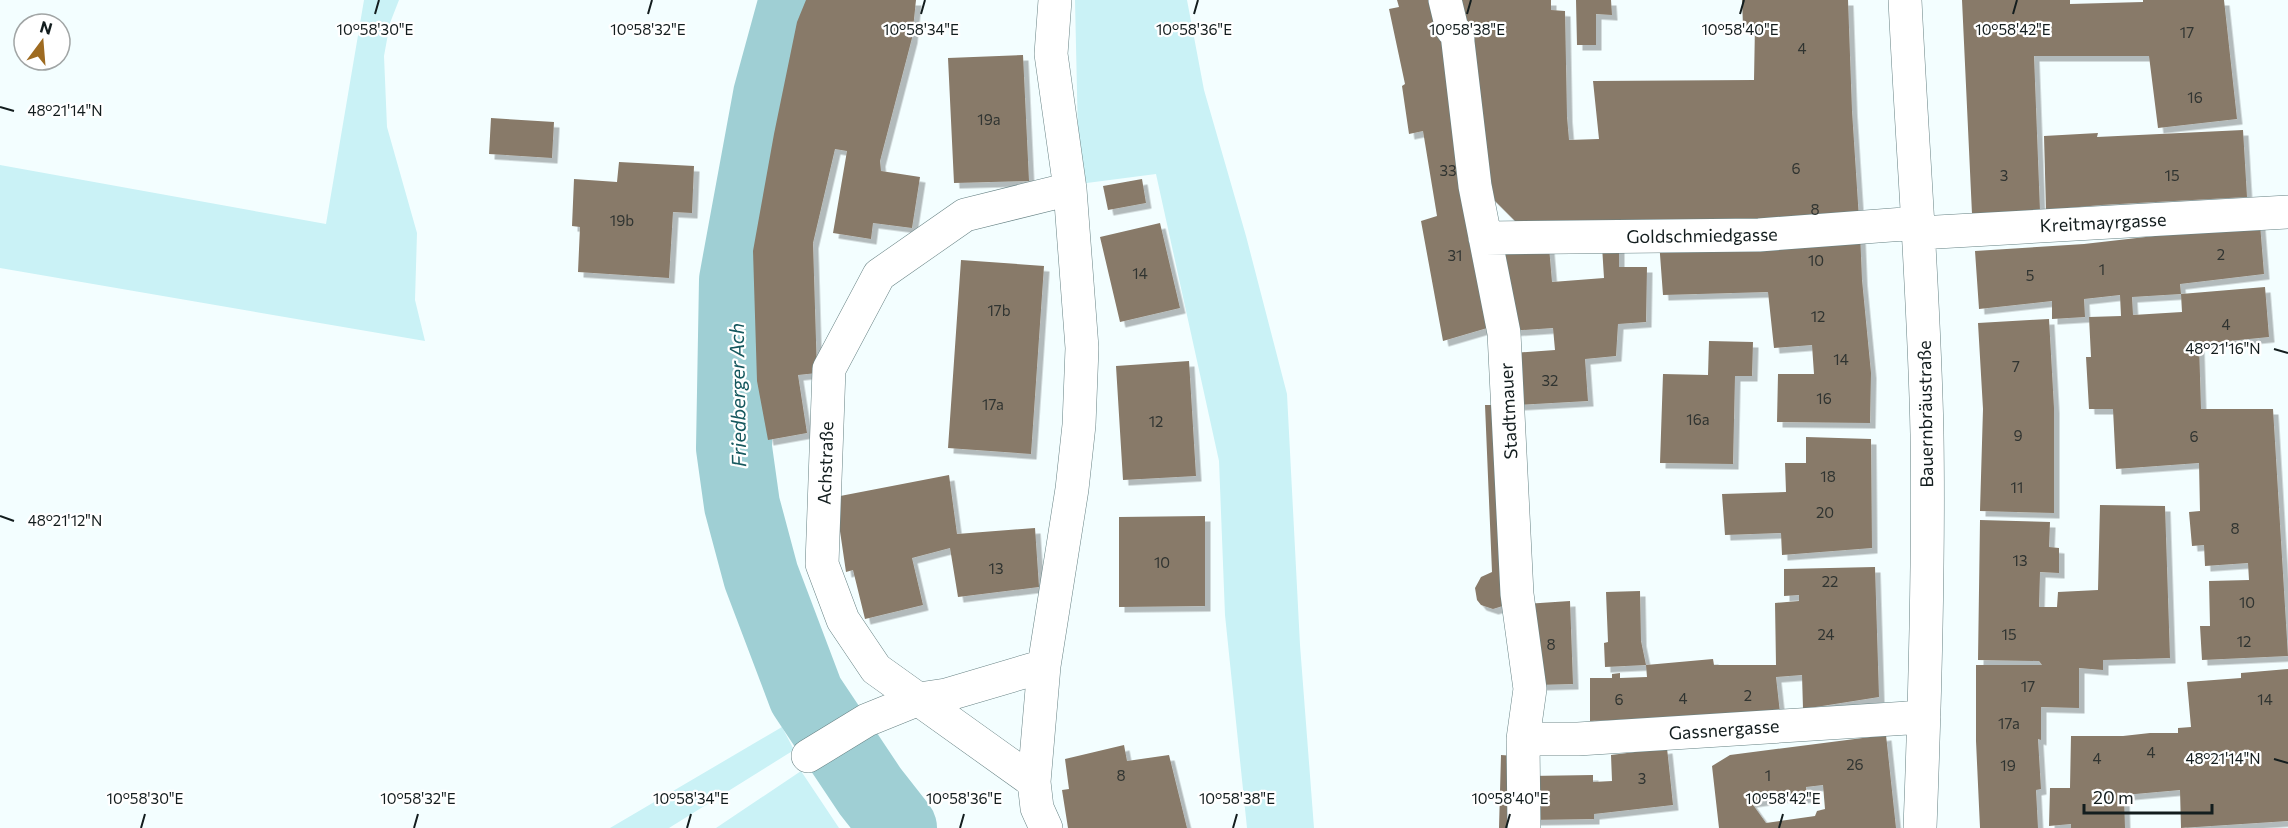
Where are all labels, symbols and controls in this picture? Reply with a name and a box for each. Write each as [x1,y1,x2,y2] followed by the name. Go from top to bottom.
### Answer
[12,12,72,72] north arrow
[38,16,55,38] text: N
[337,20,413,38] text: 10°58'30"E
[610,20,686,38] text: 10°58'32"E
[883,20,959,38] text: 10°58'34"E
[1156,20,1232,38] text: 10°58'36"E
[1429,20,1505,38] text: 10°58'38"E
[1701,20,1779,38] text: 10°58'40"E
[1975,20,2051,38] text: 10°58'42"E
[2180,23,2194,41] house number: 17
[1798,39,1807,57] house number: 4
[2187,88,2203,106] house number: 16
[27,101,103,119] text: 48°21'14"N
[977,110,1001,128] house number: 19a
[1791,159,1801,177] house number: 6
[1439,161,1457,179] house number: 33
[2000,166,2008,184] house number: 3
[2164,166,2180,184] house number: 15
[1810,200,1820,218] house number: 8
[2039,208,2167,236] street label: Kreitmayrgasse
[610,211,634,229] house number: 19b
[1626,223,1778,247] street label: Goldschmiedgasse
[2217,245,2225,263] house number: 2
[1448,246,1462,264] house number: 31
[1808,251,1824,269] house number: 10
[2099,260,2105,278] house number: 1
[1132,264,1148,282] house number: 14
[2026,266,2034,284] house number: 5
[987,301,1011,319] house number: 17b
[1811,307,1825,325] house number: 12
[2222,315,2231,333] house number: 4
[724,323,750,467] water label: Friedberger Ach
[2185,339,2261,357] text: 48°21'16"N
[1913,340,1937,488] street label: Bauernbräustraße
[1833,350,1849,368] house number: 14
[2012,357,2020,375] house number: 7
[1494,362,1522,460] street label: Stadtmauer
[1542,371,1558,389] house number: 32
[1816,389,1832,407] house number: 16
[982,395,1004,413] house number: 17a
[1686,410,1710,428] house number: 16a
[1149,412,1163,430] house number: 12
[813,421,837,505] street label: Achstraße
[2013,426,2023,444] house number: 9
[2189,427,2199,445] house number: 6
[1820,467,1836,485] house number: 18
[2011,478,2023,496] house number: 11
[1816,503,1834,521] house number: 20
[28,511,102,529] text: 48°21'12"N
[2230,519,2240,537] house number: 8
[2013,551,2027,569] house number: 13
[1154,553,1170,571] house number: 10
[989,559,1003,577] house number: 13
[1822,572,1838,590] house number: 22
[2239,593,2255,611] house number: 10
[1817,625,1835,643] house number: 24
[2001,625,2017,643] house number: 15
[2237,632,2251,650] house number: 12
[1546,635,1556,653] house number: 8
[2021,677,2035,695] house number: 17
[1744,686,1752,704] house number: 2
[1679,689,1688,707] house number: 4
[1614,690,1624,708] house number: 6
[2257,690,2273,708] house number: 14
[1668,714,1780,744] street label: Gassnergasse
[1998,714,2020,732] house number: 17a
[2147,743,2156,761] house number: 4
[2093,749,2102,767] house number: 4
[2185,749,2261,767] text: 48°21'14"N
[1846,755,1864,773] house number: 26
[2000,756,2016,774] house number: 19
[1116,766,1126,784] house number: 8
[1765,766,1771,784] house number: 1
[1638,769,1646,787] house number: 3
[2084,777,2212,815] scale bar
[2093,786,2134,808] text: 20 m
[107,789,183,807] text: 10°58'30"E
[380,789,456,807] text: 10°58'32"E
[653,789,729,807] text: 10°58'34"E
[926,789,1002,807] text: 10°58'36"E
[1199,789,1275,807] text: 10°58'38"E
[1471,789,1549,807] text: 10°58'40"E
[1745,789,1821,807] text: 10°58'42"E

